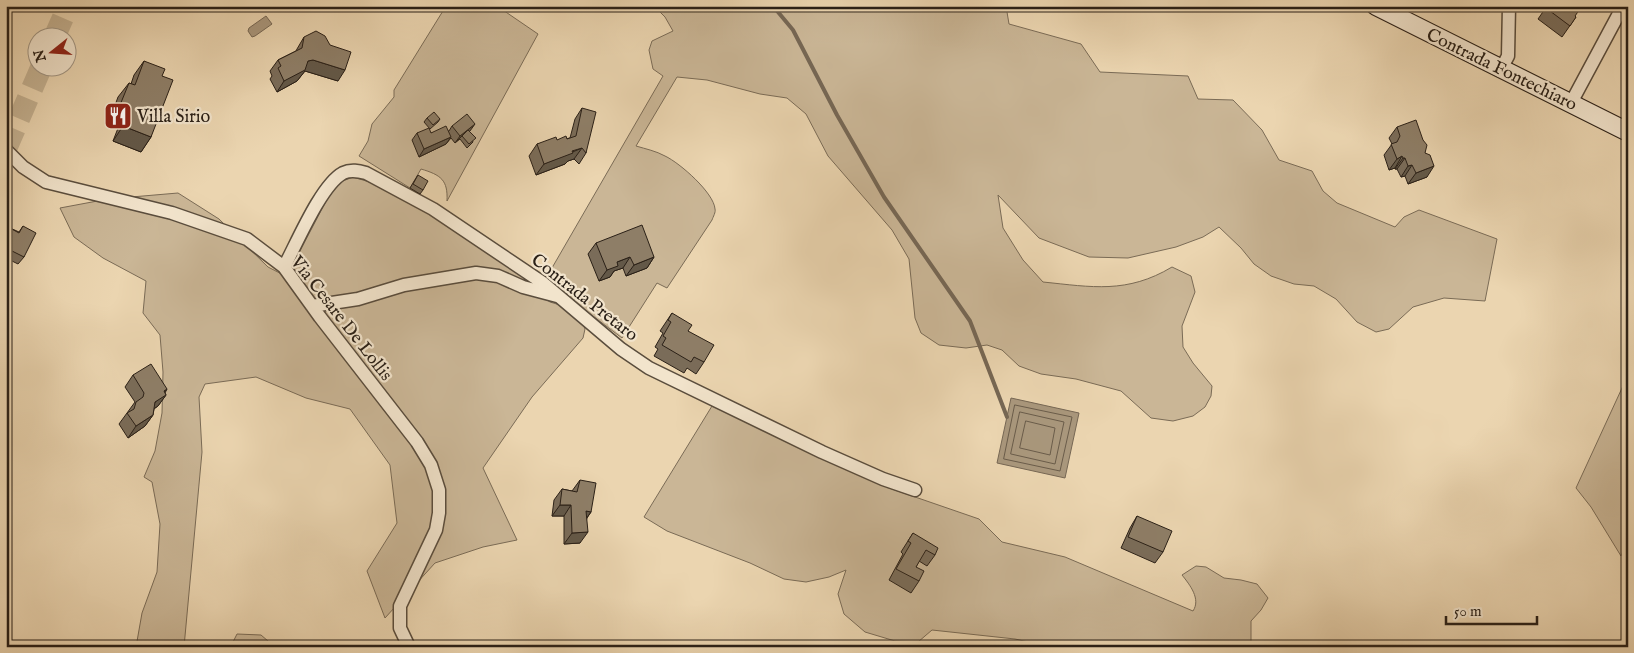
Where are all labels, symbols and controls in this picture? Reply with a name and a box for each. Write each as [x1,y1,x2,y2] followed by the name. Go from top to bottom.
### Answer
[1422,24,1581,117] street label: Contrada Fontechiaro
[28,28,78,78] north arrow
[30,47,51,65] text: N
[103,101,133,131] restaurant icon: Villa Sirio
[136,106,211,129] place label: Villa Sirio
[526,249,642,347] street label: Contrada Pretaro
[284,251,397,386] street label: Via Cesare De Lollis
[1446,593,1538,625] scale bar
[1454,602,1482,621] text: 50 m

